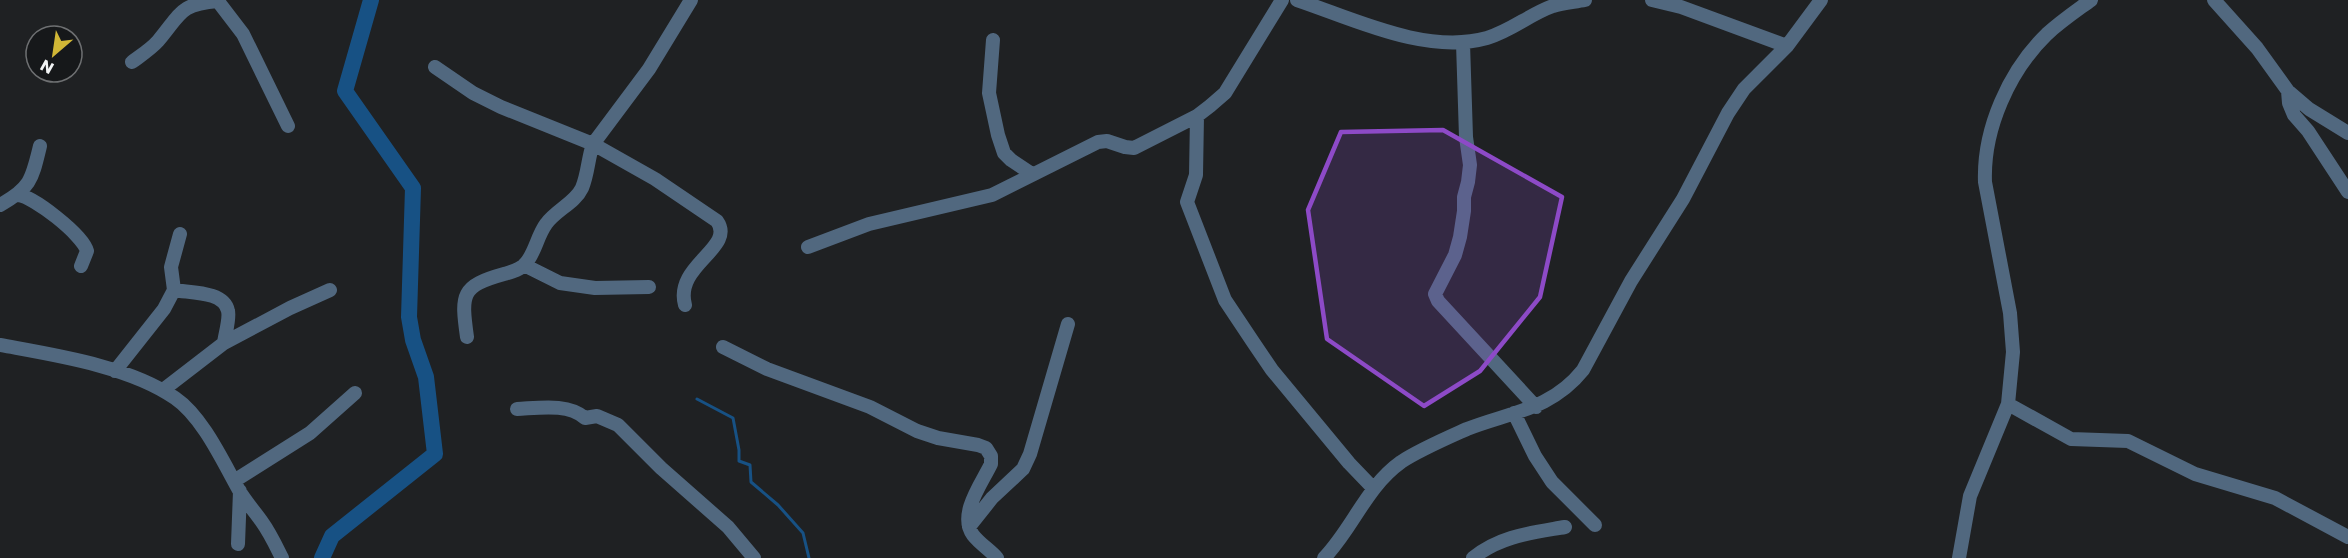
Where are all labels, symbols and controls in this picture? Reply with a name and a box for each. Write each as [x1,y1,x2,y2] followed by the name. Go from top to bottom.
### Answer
[24,24,84,84] north arrow
[36,54,58,80] text: N

